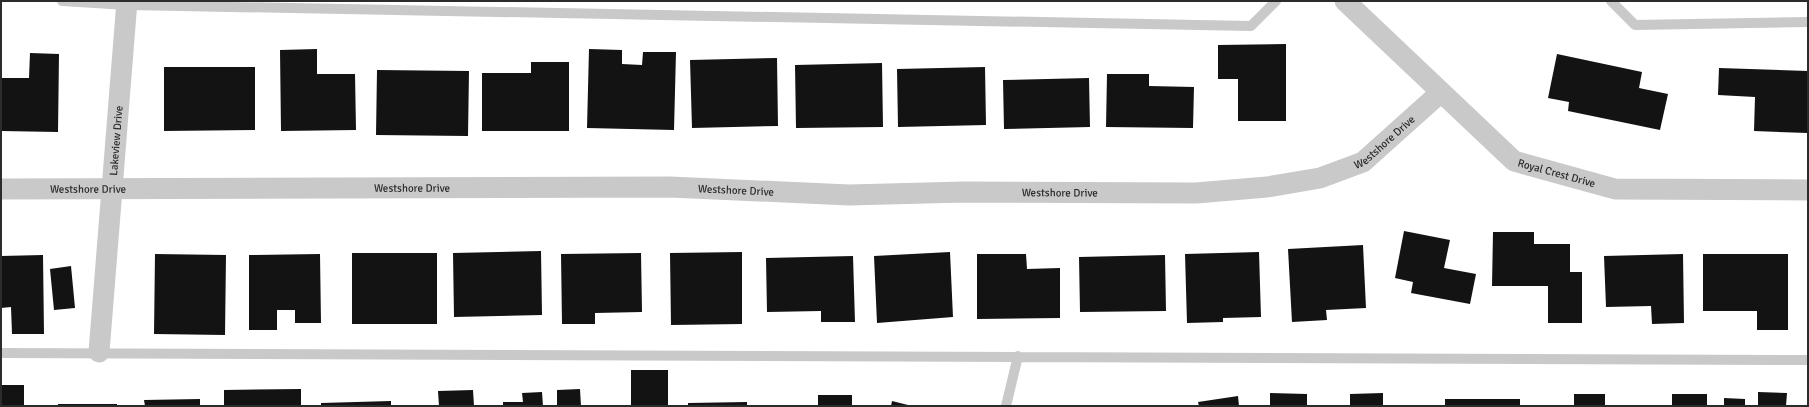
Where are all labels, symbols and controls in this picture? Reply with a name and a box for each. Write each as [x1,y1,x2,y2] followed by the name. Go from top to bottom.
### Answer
[107,105,125,176] street label: Lakeview Drive
[1352,112,1417,171] street label: Westshore Drive
[1516,156,1597,190] street label: Royal Crest Drive
[374,181,450,194] street label: Westshore Drive
[50,182,126,195] street label: Westshore Drive
[698,182,774,198] street label: Westshore Drive
[1022,186,1098,199] street label: Westshore Drive

